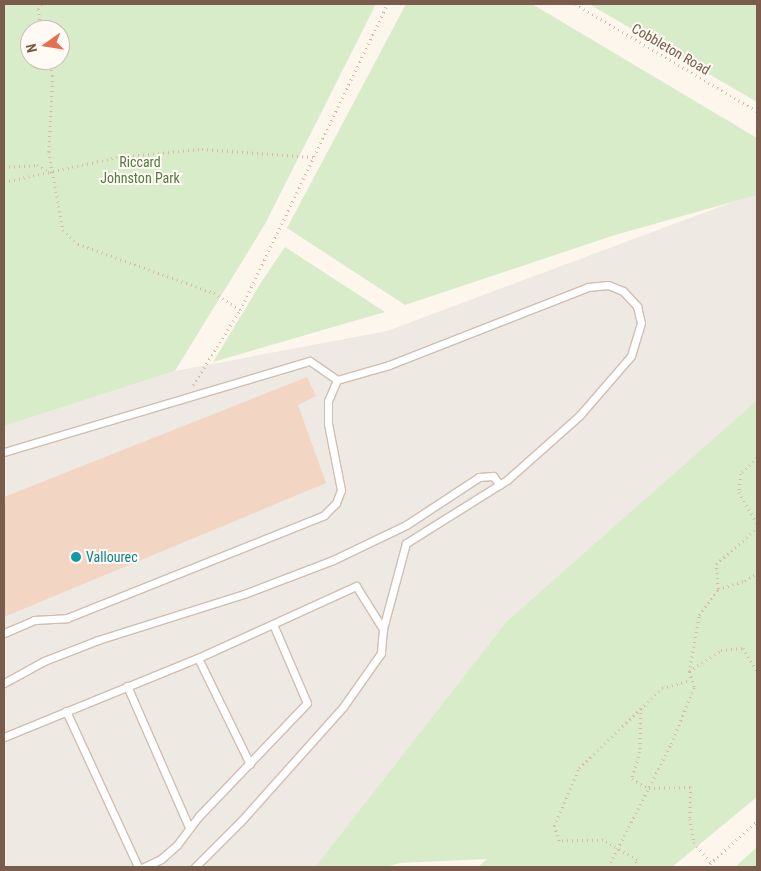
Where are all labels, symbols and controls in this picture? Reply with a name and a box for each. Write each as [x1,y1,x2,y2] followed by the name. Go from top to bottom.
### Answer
[20,20,70,70] north arrow
[629,20,713,78] street label: Cobbleton Road
[23,42,40,54] text: N
[100,154,180,186] park label: Riccard Johnston Park
[86,549,138,565] place label: Vallourec
[70,551,82,563] marker: Vallourec

